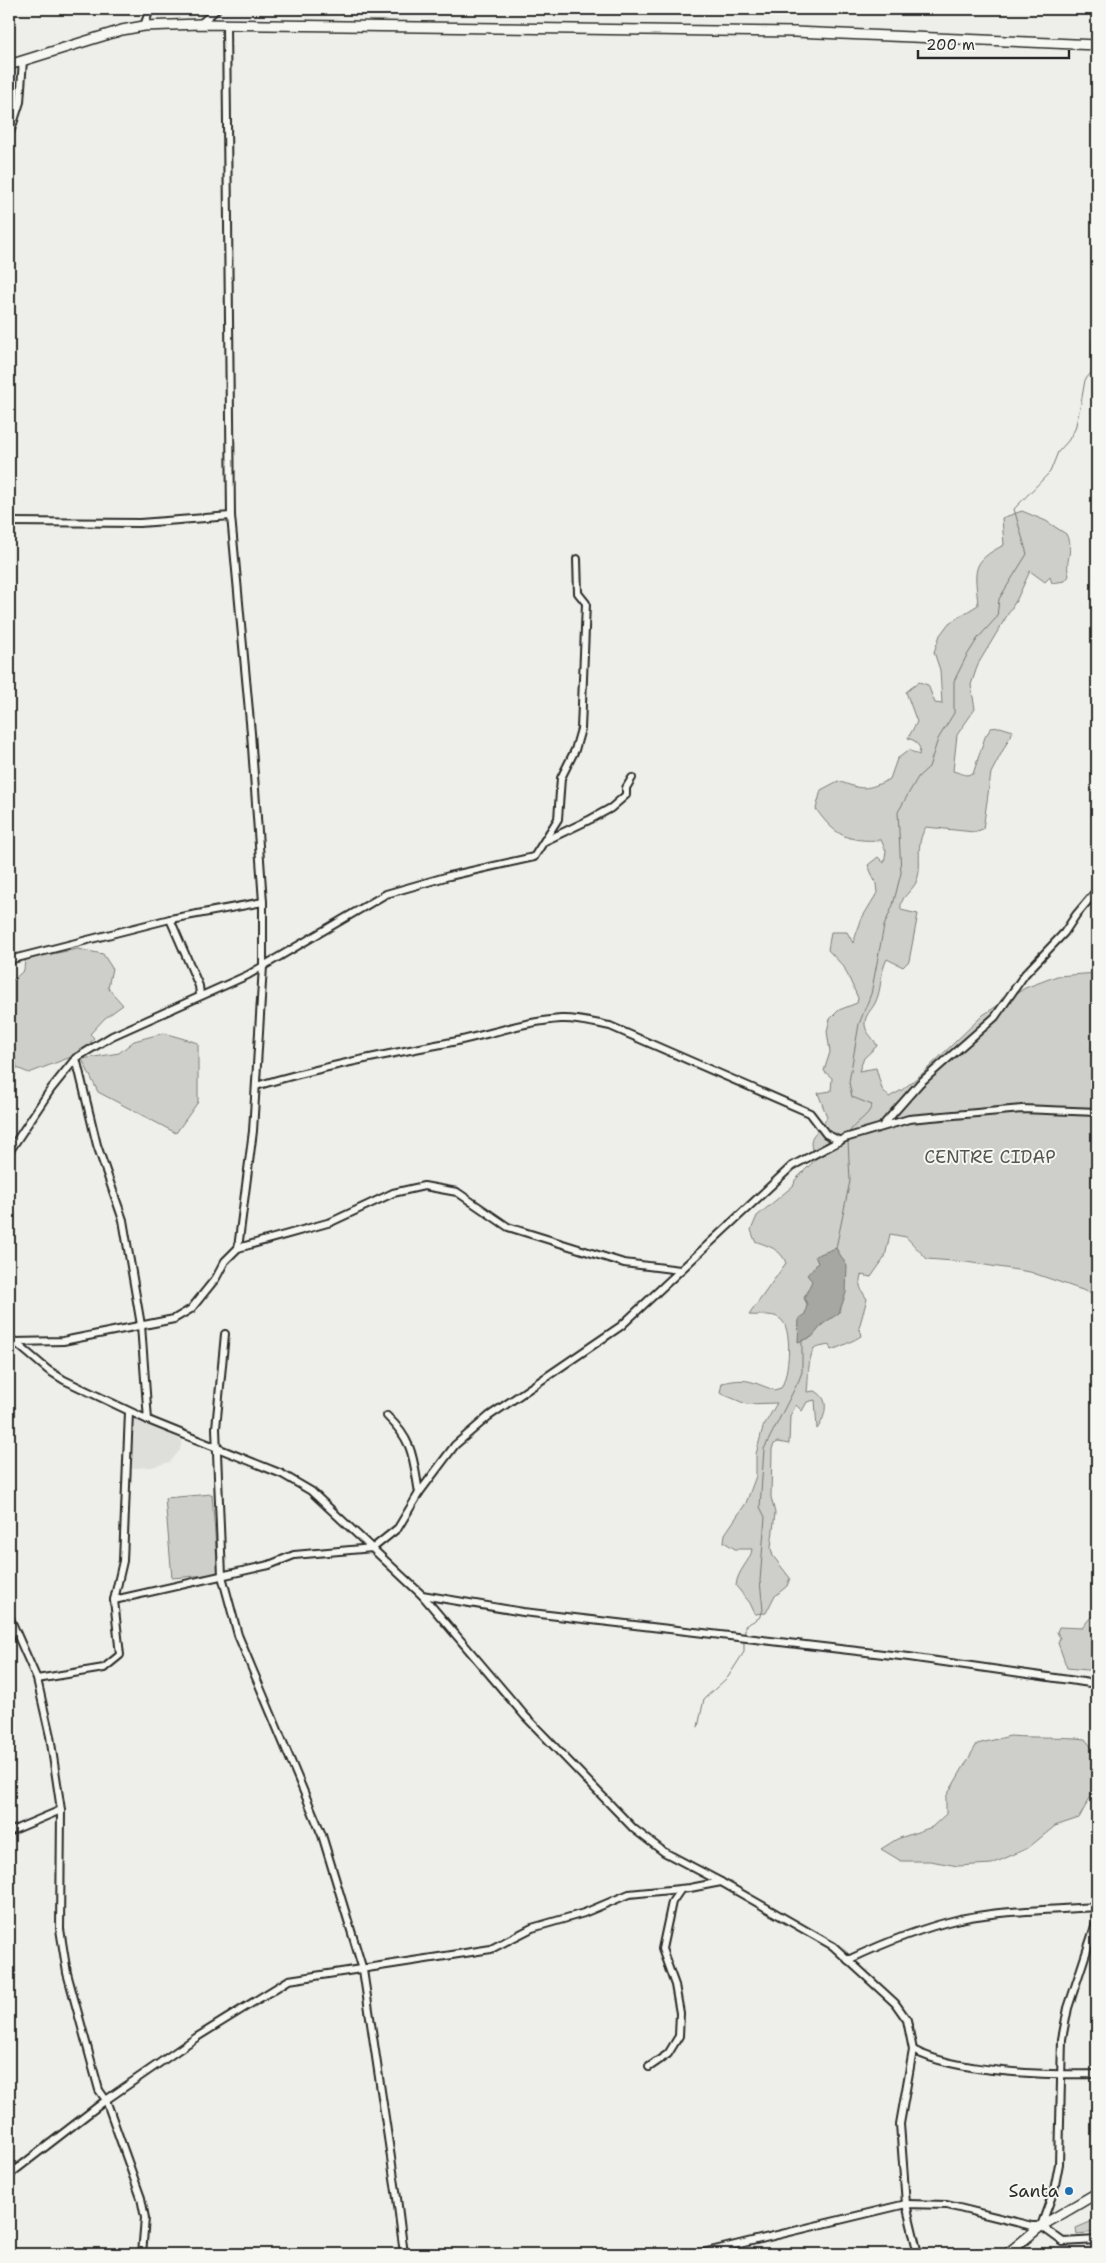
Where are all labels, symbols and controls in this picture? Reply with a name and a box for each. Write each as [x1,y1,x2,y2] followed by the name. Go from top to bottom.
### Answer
[918,28,1070,60] scale bar
[926,35,975,55] text: 200 m
[924,1145,1056,1169] park label: CENTRE CIDAP
[1009,2179,1059,2203] place label: Santa
[1063,2185,1075,2197] marker: Santa

